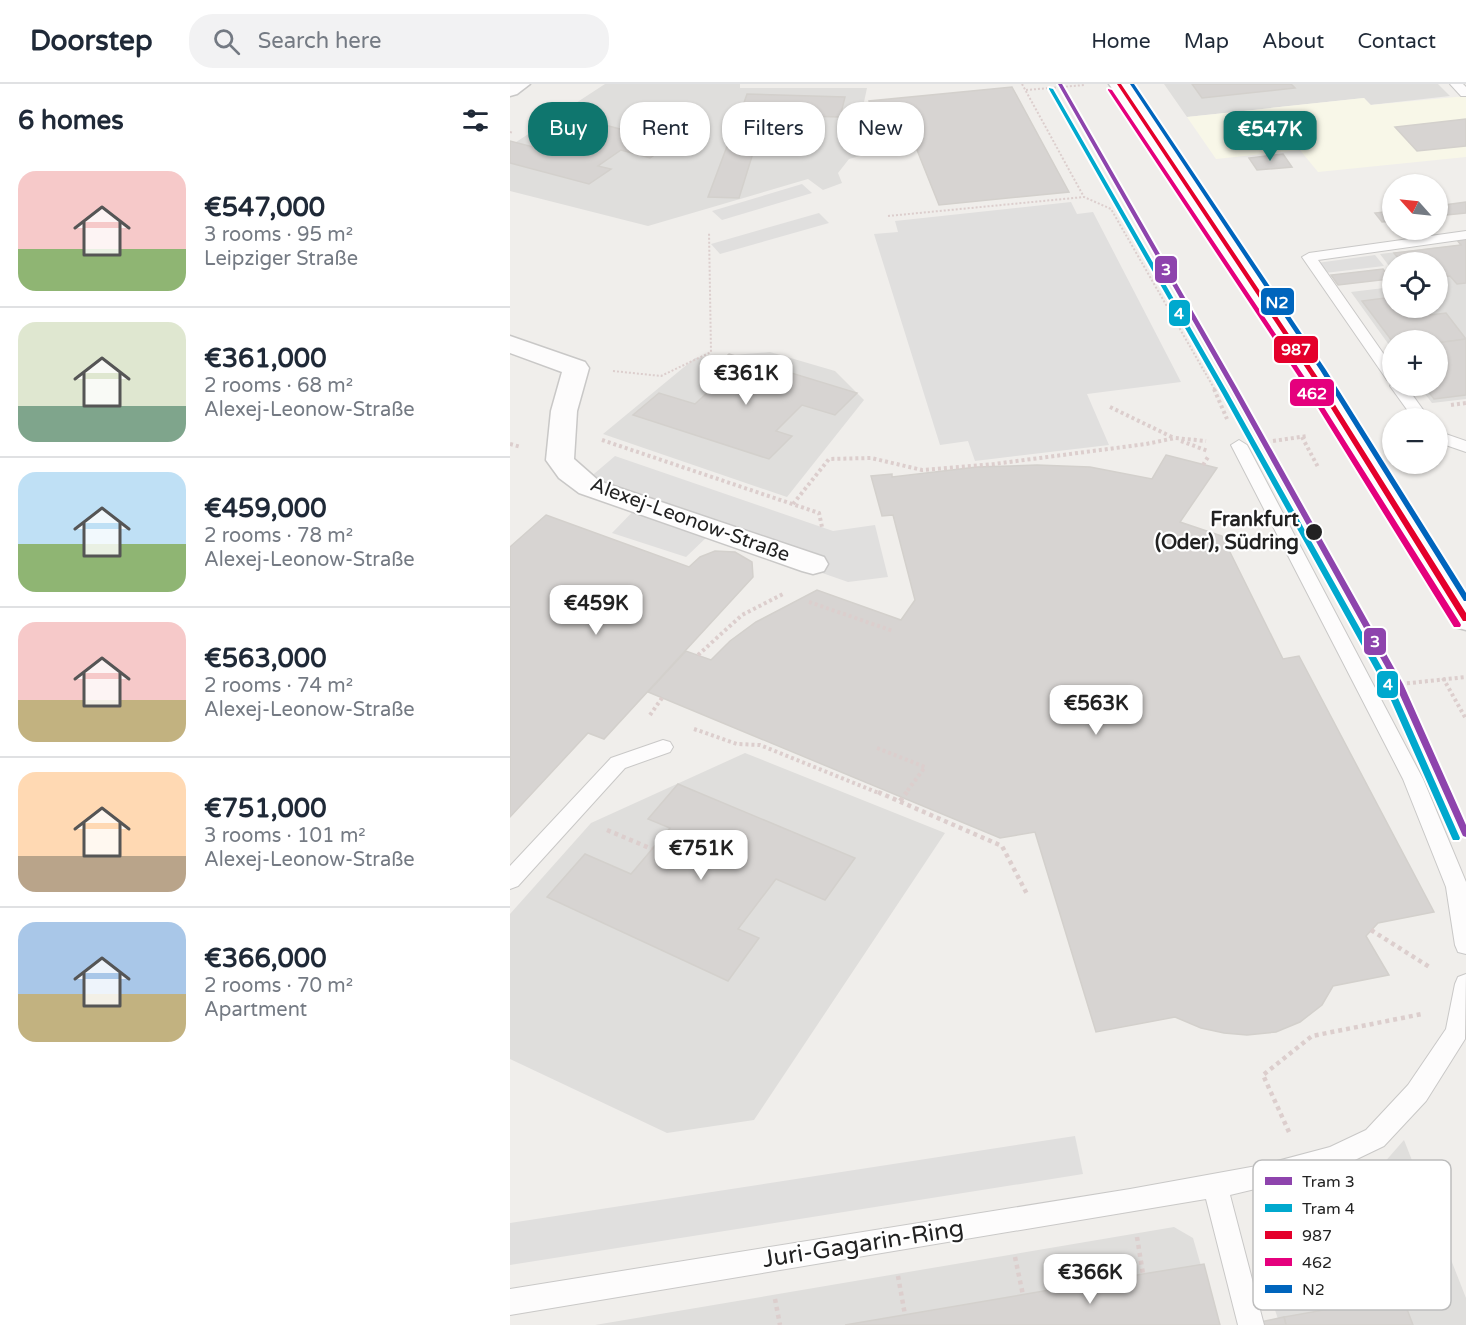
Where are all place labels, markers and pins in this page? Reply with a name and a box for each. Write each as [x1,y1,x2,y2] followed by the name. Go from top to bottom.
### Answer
[1228,111,1312,162] pin: €547K
[704,355,788,406] pin: €361K
[1155,508,1299,555] place label: Frankfurt (Oder), Südring
[1304,522,1324,542] marker: Frankfurt (Oder), Südring
[554,585,638,636] pin: €459K
[1054,685,1138,736] pin: €563K
[659,830,743,881] pin: €751K
[1048,1254,1132,1305] pin: €366K

